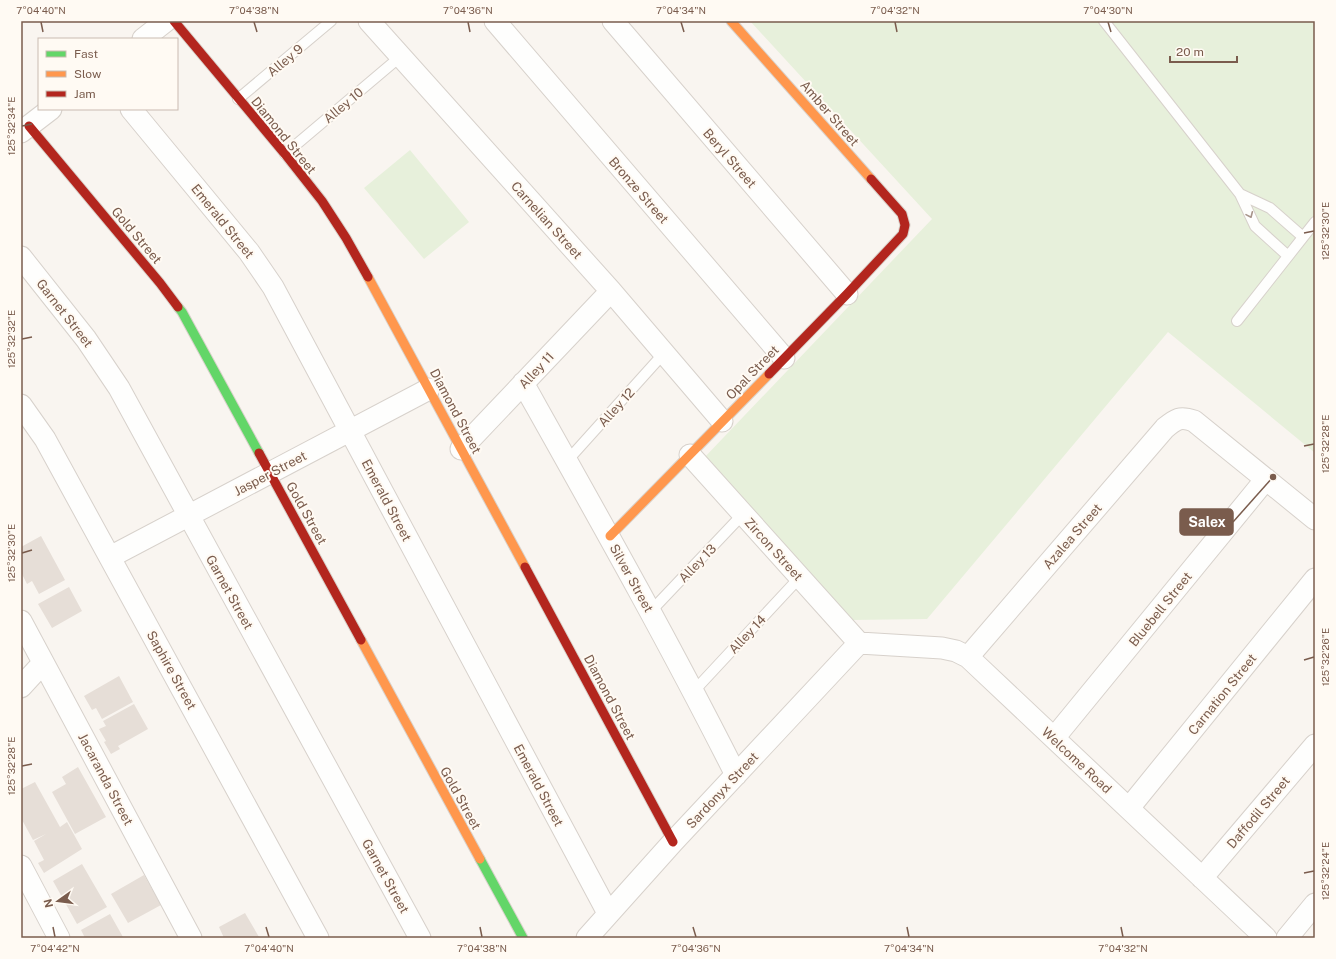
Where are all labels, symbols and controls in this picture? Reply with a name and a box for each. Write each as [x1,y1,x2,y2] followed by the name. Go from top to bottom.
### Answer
[16,4,66,16] text: 7°04'40"N
[229,4,279,16] text: 7°04'38"N
[443,4,493,16] text: 7°04'36"N
[656,4,706,16] text: 7°04'34"N
[870,4,920,16] text: 7°04'32"N
[1083,4,1133,16] text: 7°04'30"N
[38,38,178,110] legend
[1170,38,1237,64] scale bar
[264,41,306,80] street label: Alley 9
[1176,45,1204,59] text: 20 m
[74,47,99,61] text: Fast
[74,67,102,81] text: Slow
[797,78,862,149] street label: Amber Street
[320,84,366,126] street label: Alley 10
[74,87,96,101] text: Jam
[248,94,319,177] street label: Diamond Street
[5,97,17,155] text: 125°32'34"E
[700,126,759,191] street label: Beryl Street
[606,154,672,227] street label: Bronze Street
[508,179,585,262] street label: Carnelian Street
[188,181,257,261] street label: Emerald Street
[1319,202,1331,260] text: 125°32'30"E
[109,204,165,267] street label: Gold Street
[1245,210,1253,218] one-way arrow
[33,276,96,350] street label: Garnet Street
[5,310,17,368] text: 125°32'32"E
[723,342,782,403] street label: Opal Street
[516,349,557,392] street label: Alley 11
[427,366,484,456] street label: Diamond Street
[595,385,638,430] street label: Alley 12
[1319,415,1331,473] text: 125°32'28"E
[231,448,309,499] street label: Jasper Street
[359,457,415,544] street label: Emerald Street
[283,479,330,547] street label: Gold Street
[1040,500,1105,572] street label: Azalea Street
[1180,509,1233,535] callout: Salex
[1188,514,1226,530] text: Salex
[742,515,806,584] street label: Zircon Street
[5,524,17,582] text: 125°32'30"E
[675,541,719,586] street label: Alley 13
[607,542,656,615] street label: Silver Street
[203,553,256,632] street label: Garnet Street
[1126,569,1195,650] street label: Bluebell Street
[726,612,769,657] street label: Alley 14
[144,628,199,712] street label: Saphire Street
[1319,628,1331,686] text: 125°32'26"E
[1185,651,1260,738] street label: Carnation Street
[581,652,638,742] street label: Diamond Street
[1039,724,1115,796] street label: Welcome Road
[75,731,136,828] street label: Jacaranda Street
[5,737,17,795] text: 125°32'28"E
[511,742,567,829] street label: Emerald Street
[683,749,761,832] street label: Sardonyx Street
[437,764,484,832] street label: Gold Street
[1224,773,1293,851] street label: Daffodil Street
[359,837,412,916] street label: Garnet Street
[1319,842,1331,900] text: 125°32'24"E
[38,881,78,921] north arrow
[41,898,55,909] text: N
[30,942,80,954] text: 7°04'42"N
[244,942,294,954] text: 7°04'40"N
[457,942,507,954] text: 7°04'38"N
[671,942,721,954] text: 7°04'36"N
[884,942,934,954] text: 7°04'34"N
[1098,942,1148,954] text: 7°04'32"N

